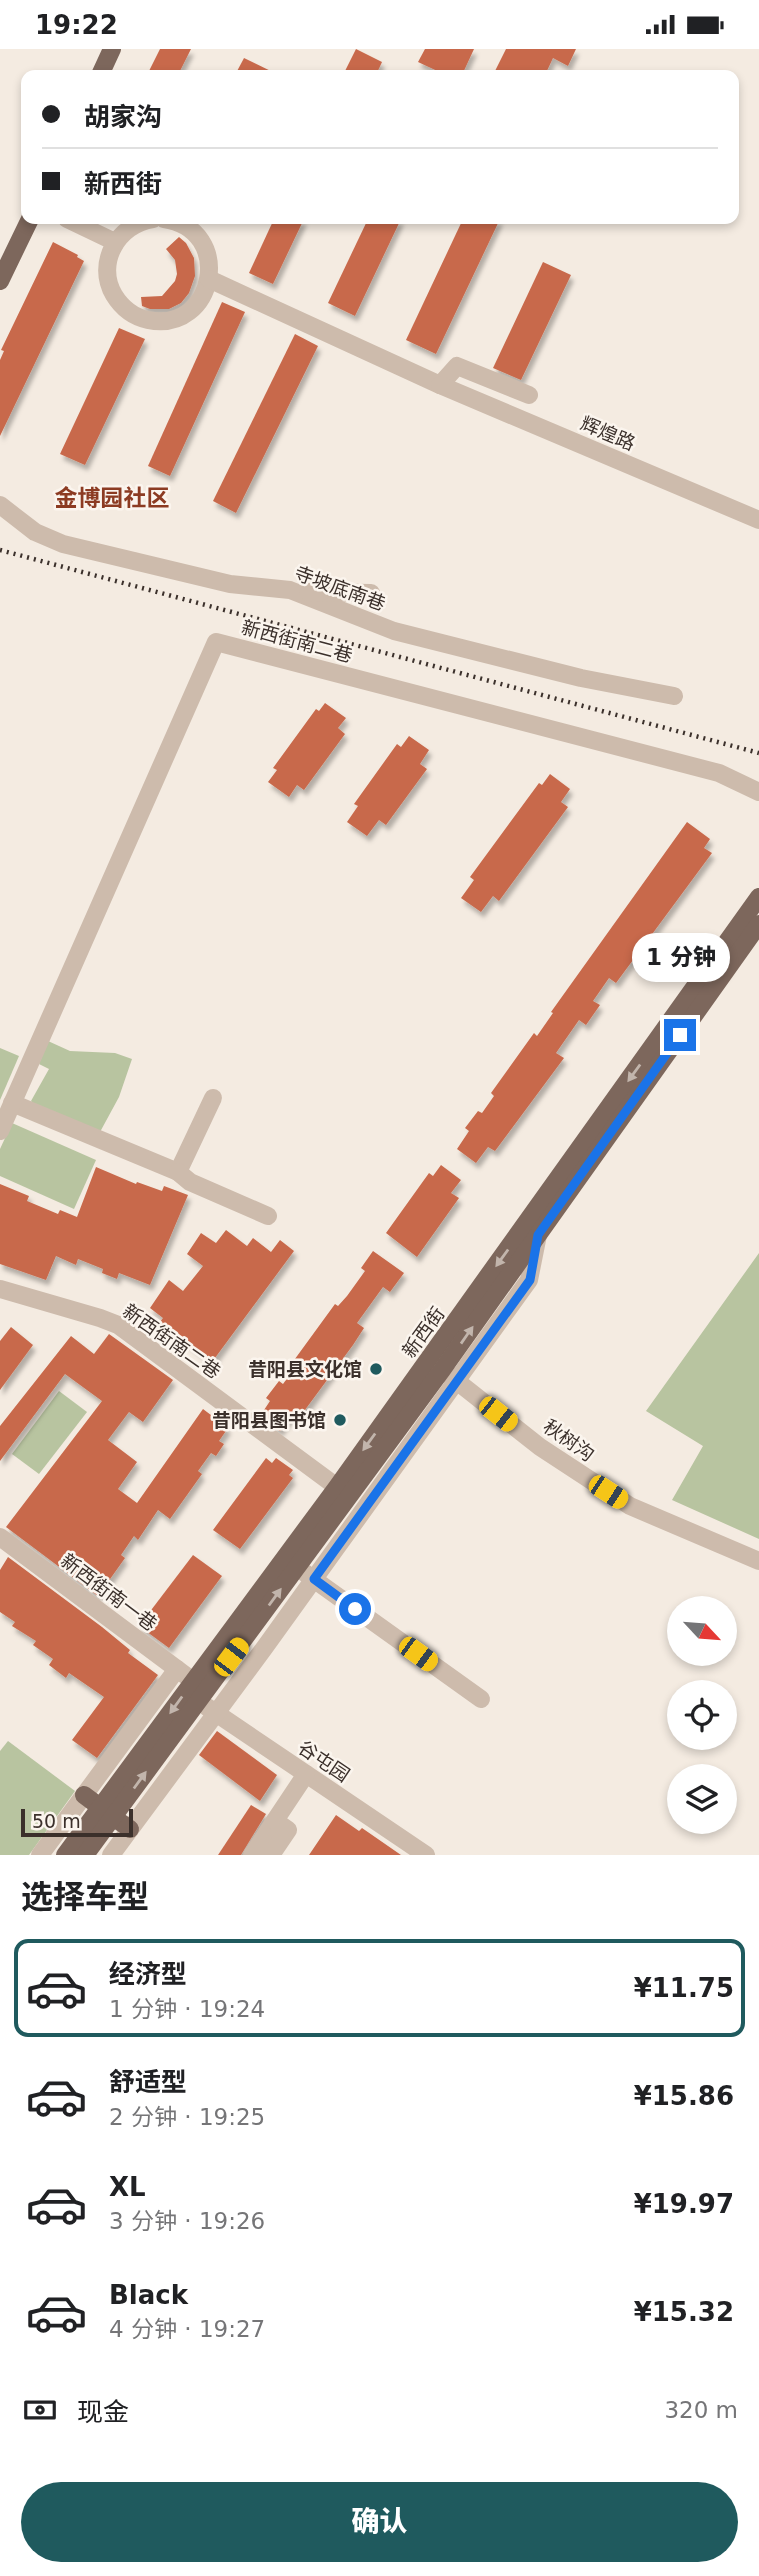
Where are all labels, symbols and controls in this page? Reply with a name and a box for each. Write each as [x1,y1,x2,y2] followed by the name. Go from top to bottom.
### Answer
[35,10,118,40] text: 19:22
[84,102,162,132] text: 胡家沟
[84,169,162,199] text: 新西街
[577,412,639,454] street label: 辉煌路
[55,485,170,511] district label: 金博园社区
[292,561,388,615] street label: 寺坡底南巷
[239,616,355,666] street label: 新西街南二巷
[631,933,729,983] callout: 1 分钟
[646,944,716,970] text: 1 分钟
[664,1019,696,1051] route end
[627,1064,641,1082] one-way arrow
[495,1249,509,1267] one-way arrow
[119,1299,225,1383] street label: 新西街南二巷
[397,1302,449,1362] street label: 新西街
[460,1326,474,1344] one-way arrow
[248,1358,362,1380] place label: 昔阳县文化馆
[368,1361,384,1377] marker: 昔阳县文化馆
[475,1393,522,1435] car
[212,1409,326,1431] place label: 昔阳县图书馆
[332,1412,348,1428] marker: 昔阳县图书馆
[539,1415,599,1465] street label: 秋树沟
[362,1433,376,1452] one-way arrow
[585,1472,632,1512] car
[57,1549,161,1635] street label: 新西街南一巷
[267,1588,281,1606] one-way arrow
[339,1593,371,1625] route start
[667,1596,737,1666] north arrow
[667,1596,737,1834] map controls
[395,1633,442,1675] car
[210,1634,253,1680] car
[667,1680,737,1750] button: locate
[169,1695,183,1714] one-way arrow
[294,1736,354,1786] street label: 谷屯园
[667,1764,737,1834] button: layers
[132,1772,147,1790] one-way arrow
[21,1806,133,1838] scale bar
[32,1810,81,1832] text: 50 m
[21,1878,149,1916] text: 选择车型
[25,1957,88,2020] icon: car
[109,1959,187,1989] text: 经济型
[634,1973,734,2003] text: ¥11.75
[109,1996,265,2022] text: 1 分钟 · 19:24
[25,2065,88,2128] icon: car
[109,2067,187,2097] text: 舒适型
[634,2081,734,2111] text: ¥15.86
[109,2104,265,2130] text: 2 分钟 · 19:25
[109,2172,146,2202] text: XL
[25,2173,88,2236] icon: car
[634,2189,734,2219] text: ¥19.97
[109,2208,265,2234] text: 3 分钟 · 19:26
[109,2280,188,2310] text: Black
[25,2281,88,2344] icon: car
[634,2297,734,2327] text: ¥15.32
[109,2316,265,2342] text: 4 分钟 · 19:27
[21,2391,59,2429] icon: cash
[77,2397,129,2427] text: 现金
[664,2397,738,2423] text: 320 m
[21,2482,738,2562] button: 确认

